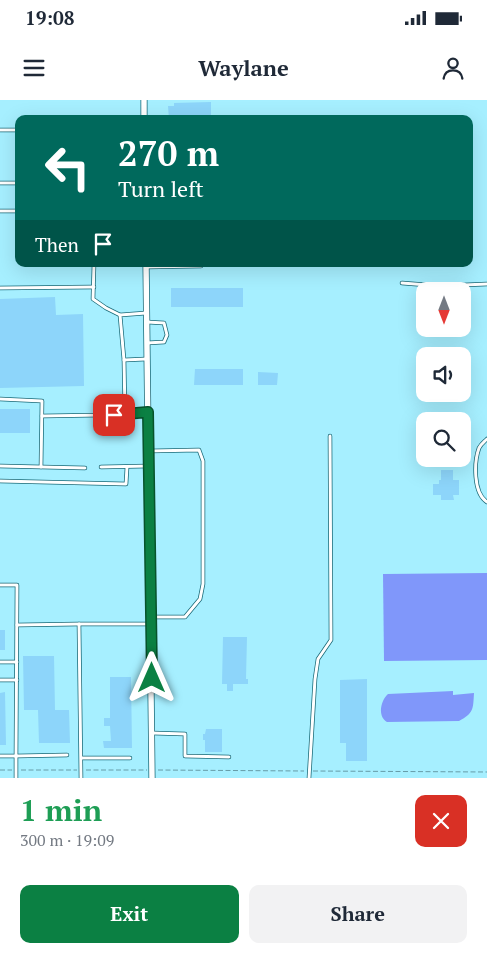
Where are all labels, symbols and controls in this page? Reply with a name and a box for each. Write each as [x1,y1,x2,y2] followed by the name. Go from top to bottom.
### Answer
[25,5,74,30] text: 19:08
[198,53,289,82] text: Waylane
[20,54,48,82] icon: menu
[439,54,467,82] icon: person
[118,130,219,176] text: 270 m
[35,135,100,200] icon: left
[118,174,204,203] text: Turn left
[89,230,117,258] icon: arrive
[35,232,79,257] text: Then
[416,282,471,338] north arrow
[416,282,471,467] map controls
[416,347,471,402] button: sound
[93,394,135,436] pin
[100,401,128,429] icon: arrive
[416,412,471,467] button: search
[125,651,177,703] position arrow
[20,790,102,830] text: 1 min
[415,795,467,847] button: close
[20,829,114,851] text: 300 m · 19:09
[20,885,239,943] button: Exit
[249,885,467,943] button: Share

